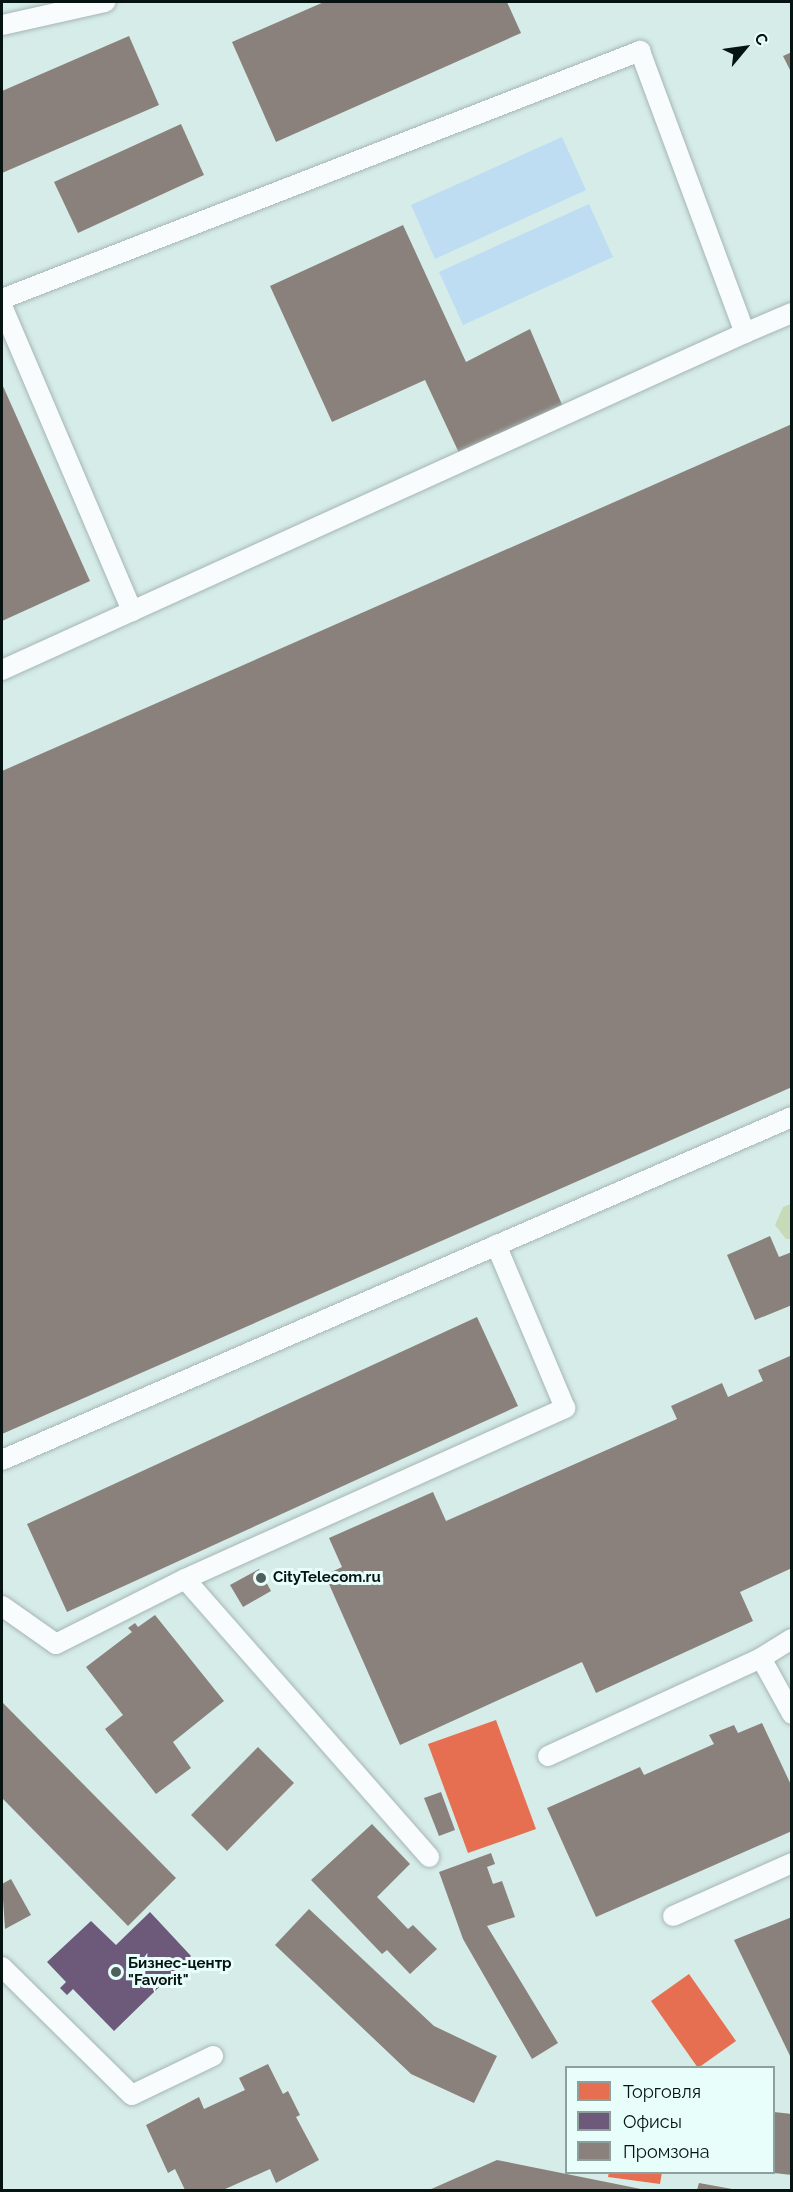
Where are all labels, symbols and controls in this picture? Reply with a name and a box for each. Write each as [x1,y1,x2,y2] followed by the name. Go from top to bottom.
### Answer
[715,18,775,78] north arrow
[750,30,772,48] text: С
[273,1569,381,1587] place label: CityTelecom.ru
[254,1571,268,1585] marker: CityTelecom.ru
[128,1954,232,1989] place label: Бизнес-центр "Favorit"
[109,1965,123,1979] marker: Бизнес-центр "Favorit"
[565,2066,775,2174] legend
[623,2081,701,2102] text: Торговля
[623,2111,682,2132] text: Офисы
[623,2141,710,2162] text: Промзона

